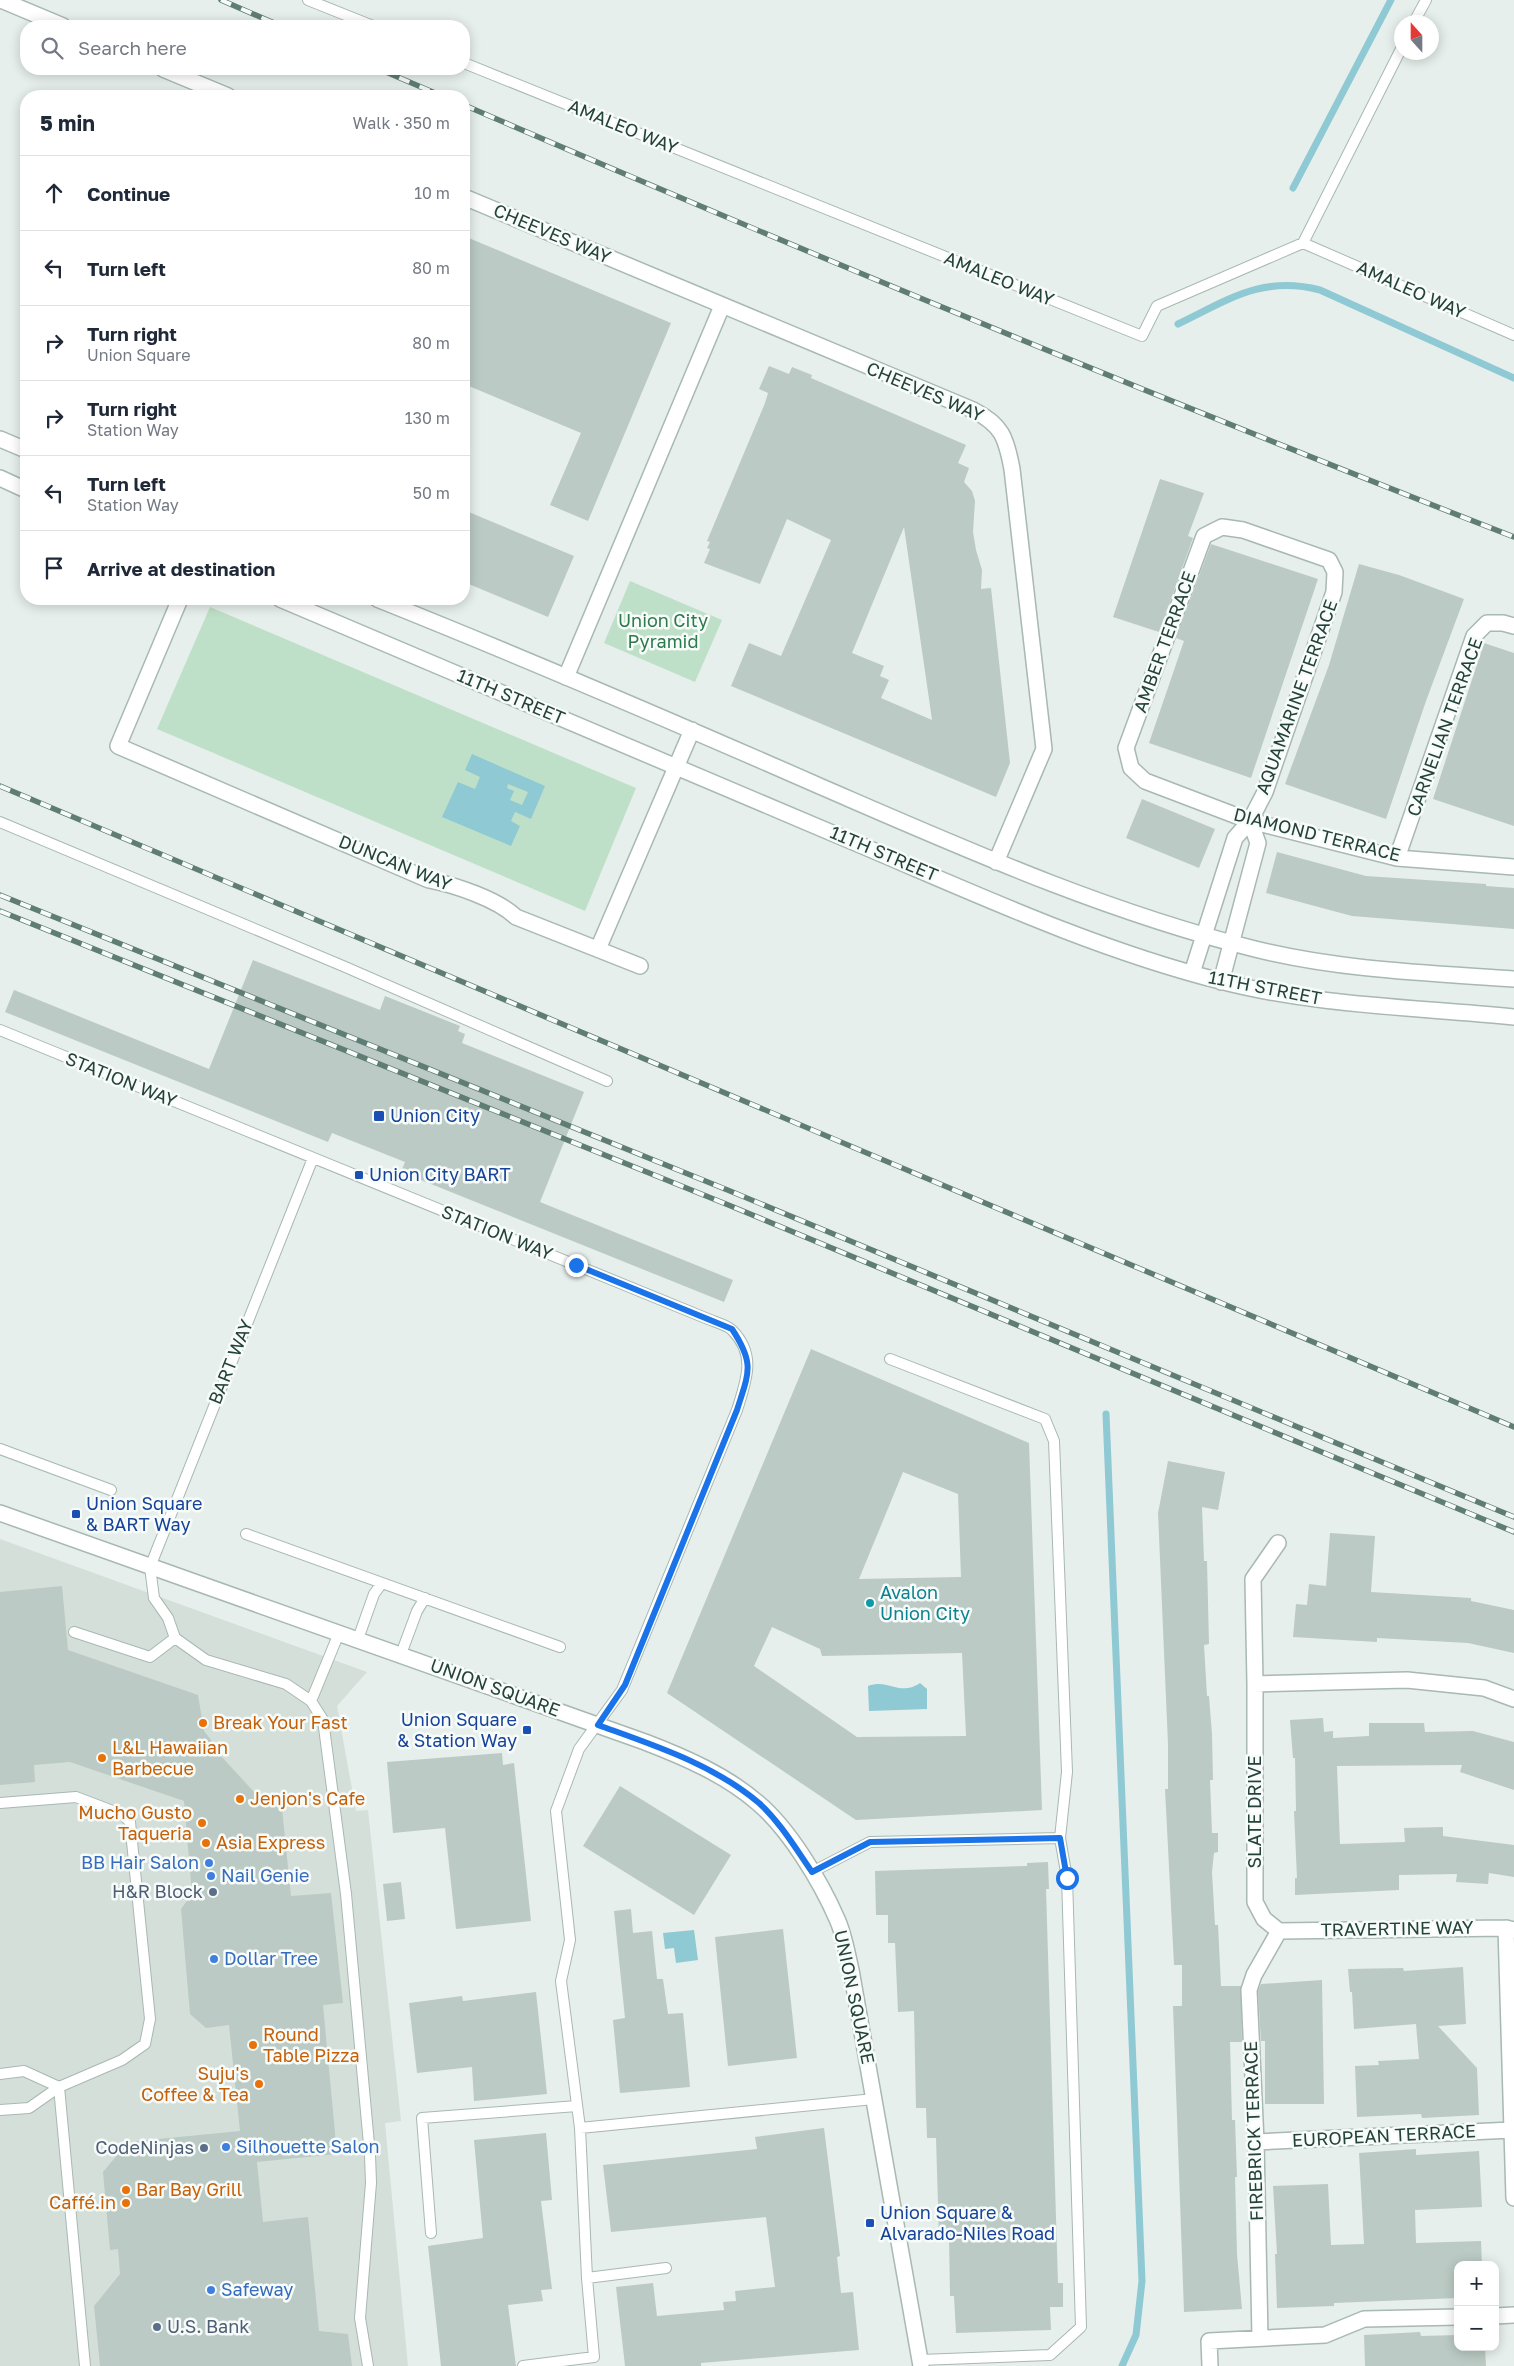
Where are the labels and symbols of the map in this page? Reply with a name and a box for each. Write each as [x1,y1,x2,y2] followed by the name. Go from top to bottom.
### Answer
[1394,15,1439,60] north arrow
[565,94,682,158] street label: AMALEO WAY
[491,199,615,268] street label: CHEEVES WAY
[941,246,1058,310] street label: AMALEO WAY
[1354,255,1470,323] street label: AMALEO WAY
[864,357,988,426] street label: CHEEVES WAY
[1128,568,1200,715] street label: AMBER TERRACE
[1251,596,1342,797] street label: AQUAMARINE TERRACE
[618,609,708,652] park label: Union City Pyramid
[1401,634,1487,819] street label: CARNELIAN TERRACE
[454,664,569,729] street label: 11TH STREET
[1231,803,1403,865] street label: DIAMOND TERRACE
[827,821,942,886] street label: 11TH STREET
[336,829,455,895] street label: DUNCAN WAY
[1207,965,1324,1009] street label: 11TH STREET
[63,1047,181,1112] street label: STATION WAY
[390,1104,480,1126] place label: Union City
[372,1109,386,1123] marker: Union City
[369,1163,511,1185] place label: Union City BART
[353,1169,365,1181] marker: Union City BART
[439,1200,557,1265] street label: STATION WAY
[565,1254,588,1277] route end
[203,1316,257,1407] street label: BART WAY
[86,1492,202,1535] place label: Union Square & BART Way
[70,1508,82,1520] marker: Union Square & BART Way
[880,1581,970,1624] place label: Avalon Union City
[864,1597,876,1609] marker: Avalon Union City
[427,1653,563,1721] street label: UNION SQUARE
[397,1708,517,1751] place label: Union Square & Station Way
[213,1711,348,1733] place label: Break Your Fast
[197,1717,209,1729] marker: Break Your Fast
[521,1724,533,1736] marker: Union Square & Station Way
[112,1736,228,1779] place label: L&L Hawaiian Barbecue
[96,1752,108,1764] marker: L&L Hawaiian Barbecue
[1243,1755,1265,1869] street label: SLATE DRIVE
[250,1787,365,1809] place label: Jenjon's Cafe
[234,1793,246,1805] marker: Jenjon's Cafe
[78,1801,192,1844] place label: Mucho Gusto Taqueria
[196,1817,208,1829] marker: Mucho Gusto Taqueria
[216,1831,325,1853] place label: Asia Express
[200,1837,212,1849] marker: Asia Express
[81,1851,199,1873] place label: BB Hair Salon
[203,1857,215,1869] marker: BB Hair Salon
[221,1864,309,1886] place label: Nail Genie
[1056,1867,1079,1890] route start
[205,1870,217,1882] marker: Nail Genie
[112,1880,203,1902] place label: H&R Block
[207,1886,219,1898] marker: H&R Block
[1320,1916,1474,1940] street label: TRAVERTINE WAY
[830,1928,880,2066] street label: UNION SQUARE
[224,1947,318,1969] place label: Dollar Tree
[208,1953,220,1965] marker: Dollar Tree
[263,2023,360,2066] place label: Round Table Pizza
[247,2039,259,2051] marker: Round Table Pizza
[1239,2041,1267,2221] street label: FIREBRICK TERRACE
[141,2062,249,2105] place label: Suju's Coffee & Tea
[253,2078,265,2090] marker: Suju's Coffee & Tea
[1291,2119,1477,2151] street label: EUROPEAN TERRACE
[236,2135,380,2157] place label: Silhouette Salon
[95,2136,194,2158] place label: CodeNinjas
[220,2141,232,2153] marker: Silhouette Salon
[198,2142,210,2154] marker: CodeNinjas
[136,2178,242,2200] place label: Bar Bay Grill
[120,2184,132,2196] marker: Bar Bay Grill
[49,2191,116,2213] place label: Caffé.in
[120,2197,132,2209] marker: Caffé.in
[880,2201,1055,2244] place label: Union Square & Alvarado-Niles Road
[864,2217,876,2229] marker: Union Square & Alvarado-Niles Road
[221,2278,293,2300] place label: Safeway
[205,2284,217,2296] marker: Safeway
[167,2315,250,2337] place label: U.S. Bank
[151,2321,163,2333] marker: U.S. Bank

